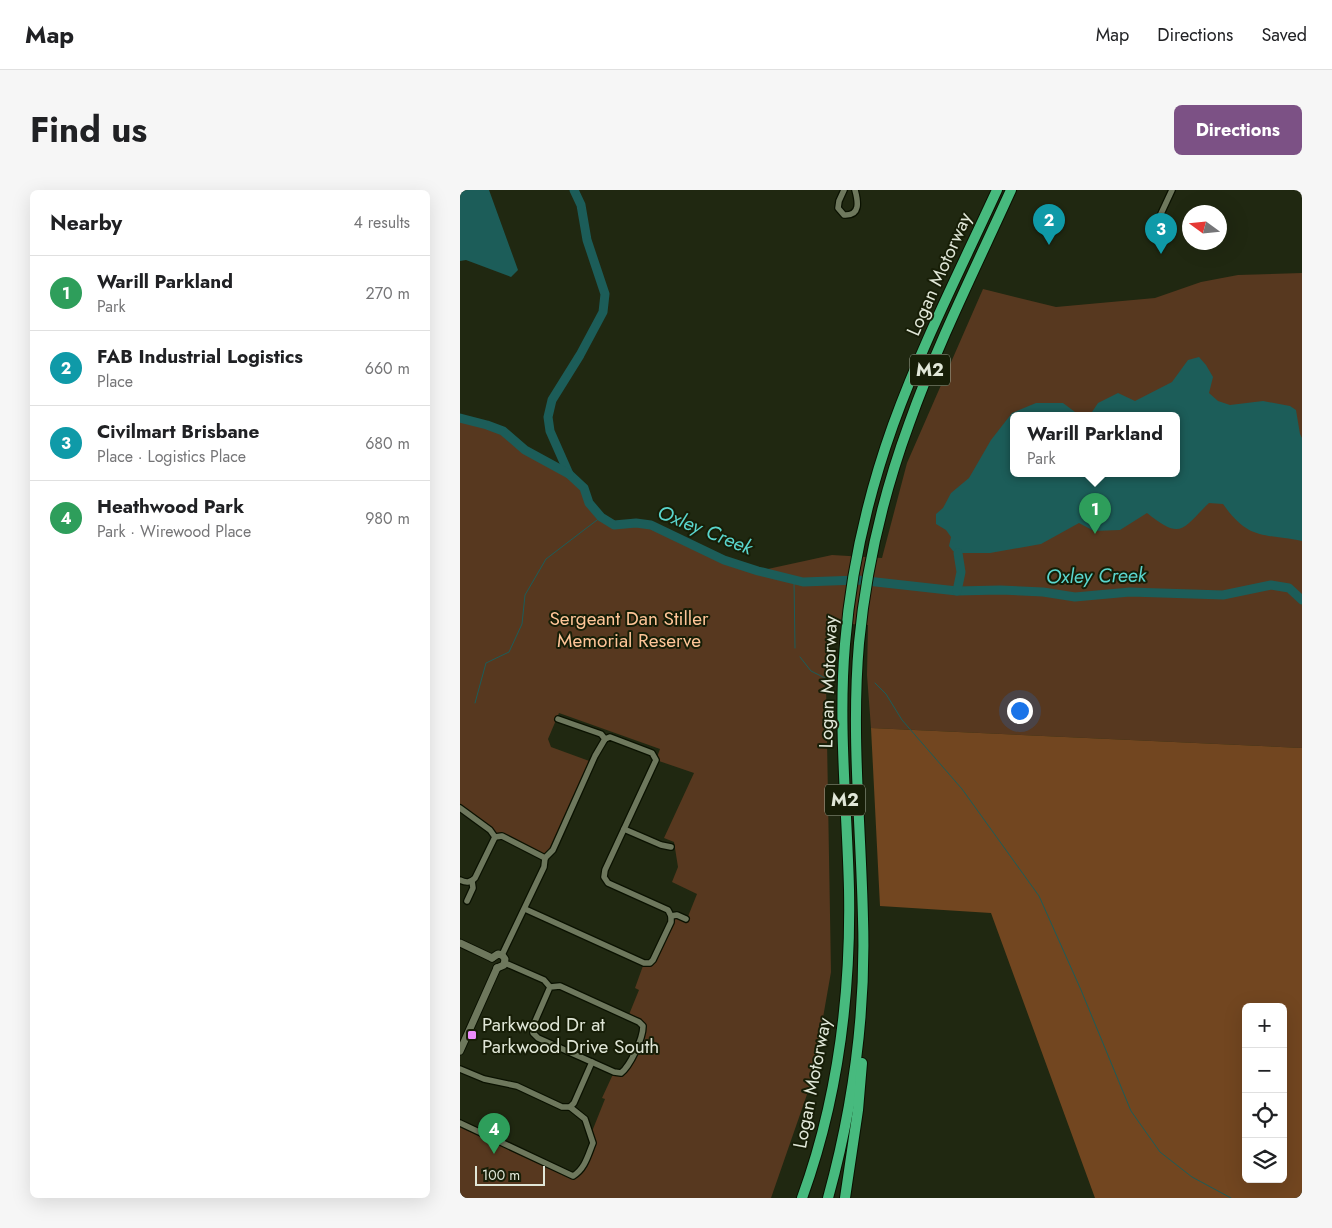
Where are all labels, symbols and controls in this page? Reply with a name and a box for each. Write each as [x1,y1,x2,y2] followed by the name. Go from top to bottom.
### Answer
[25,17,74,52] text: Map
[1096,22,1129,48] text: Map
[1157,22,1233,48] text: Directions
[1261,22,1307,48] text: Saved
[30,105,147,155] text: Find us
[1174,105,1302,155] button: Directions
[1033,204,1065,245] pin: 2
[1182,205,1227,250] north arrow
[900,207,979,340] street label: Logan Motorway
[50,208,122,238] text: Nearby
[354,211,410,234] text: 4 results
[1145,213,1177,254] pin: 3
[97,268,233,295] text: Warill Parkland
[62,282,70,305] text: 1
[366,282,410,305] text: 270 m
[97,295,126,318] text: Park
[97,343,303,370] text: FAB Industrial Logistics
[910,354,950,386] road number: M2
[61,357,71,380] text: 2
[365,357,410,380] text: 660 m
[97,370,133,393] text: Place
[1010,412,1180,477] popup
[97,418,259,445] text: Civilmart Brisbane
[1027,420,1163,447] text: Warill Parkland
[61,432,71,455] text: 3
[365,432,410,455] text: 680 m
[97,445,246,468] text: Place · Logistics Place
[1027,447,1056,470] text: Park
[97,493,244,520] text: Heathwood Park
[1079,493,1111,534] pin: 1
[653,498,758,563] water label: Oxley Creek
[60,507,72,530] text: 4
[365,507,410,530] text: 980 m
[97,520,251,543] text: Park · Wirewood Place
[1046,561,1148,591] water label: Oxley Creek
[549,605,709,654] park label: Sergeant Dan Stiller Memorial Reserve
[812,615,844,749] street label: Logan Motorway
[1007,698,1033,724] your location
[825,784,865,816] road number: M2
[1242,1003,1287,1183] map controls
[1242,1003,1287,1048] button: +
[482,1011,659,1060] place label: Parkwood Dr at Parkwood Drive South
[786,1015,838,1151] street label: Logan Motorway
[466,1029,478,1041] marker: Parkwood Dr at Parkwood Drive South
[1242,1048,1287,1093] button: −
[1242,1093,1287,1138] button: locate
[478,1113,510,1154] pin: 4
[1242,1138,1287,1183] button: layers
[475,1163,545,1186] scale bar
[482,1165,520,1185] text: 100 m

